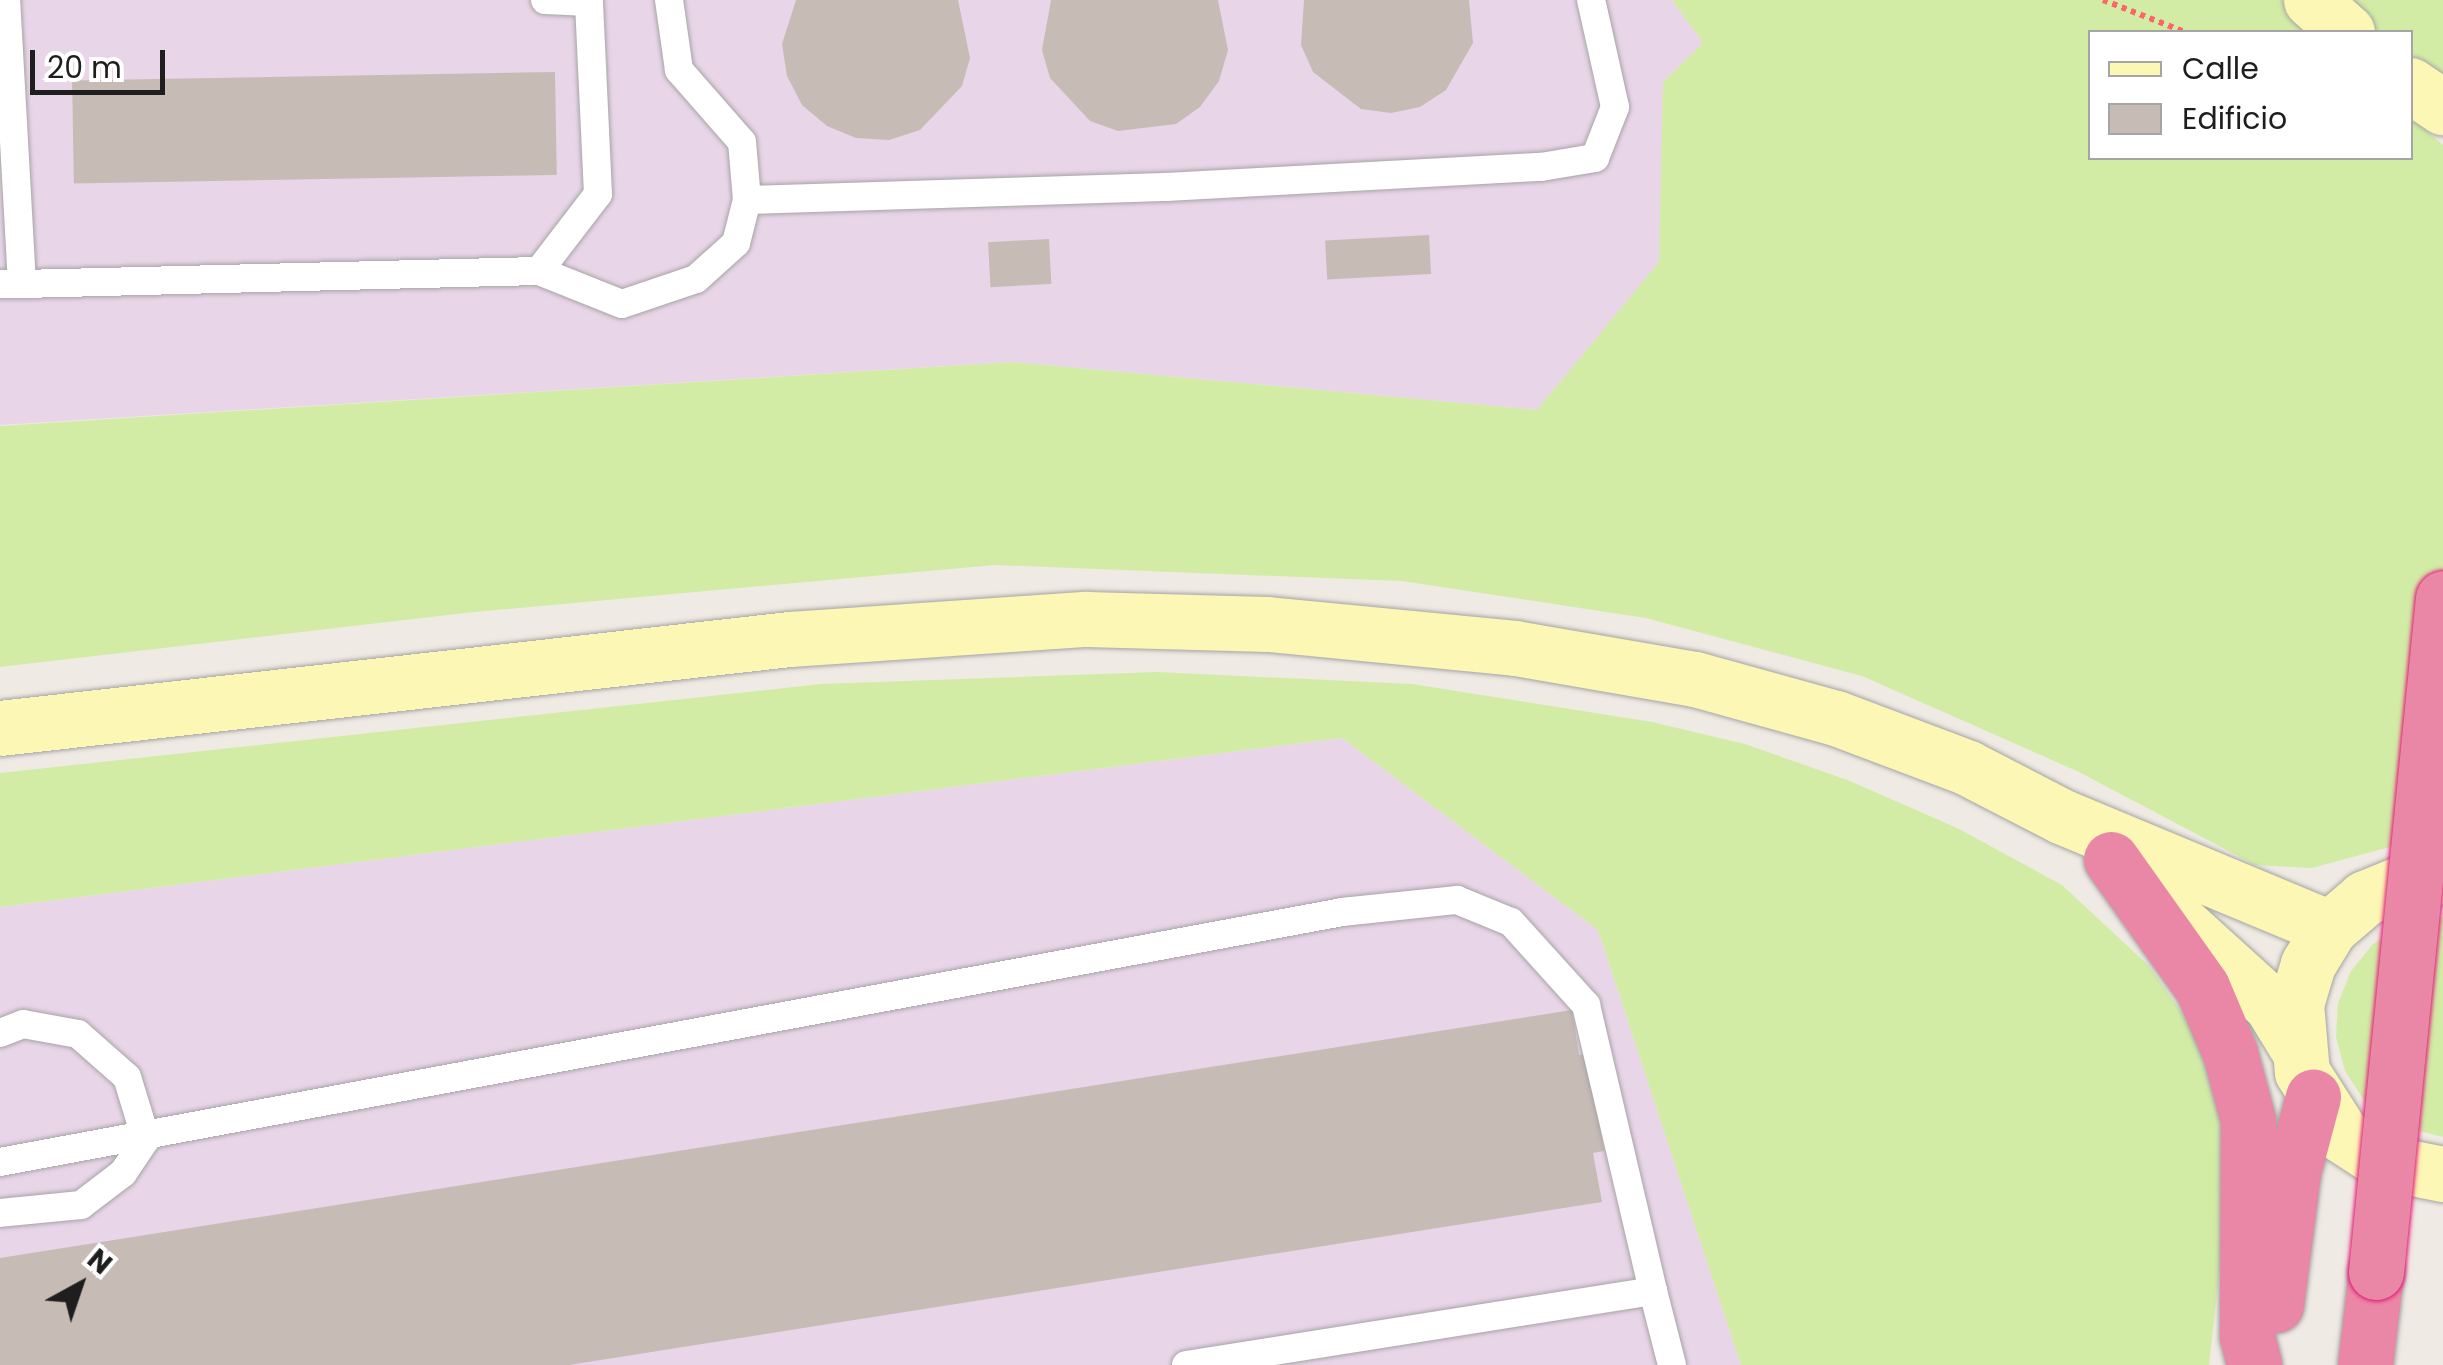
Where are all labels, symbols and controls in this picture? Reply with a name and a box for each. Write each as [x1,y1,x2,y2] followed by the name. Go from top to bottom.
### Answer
[35,30,170,92] scale bar
[2088,30,2413,160] legend
[47,46,122,89] text: 20 m
[2182,47,2259,90] text: Calle
[2182,97,2287,140] text: Edificio
[30,1235,130,1335] north arrow
[79,1240,120,1283] text: N

